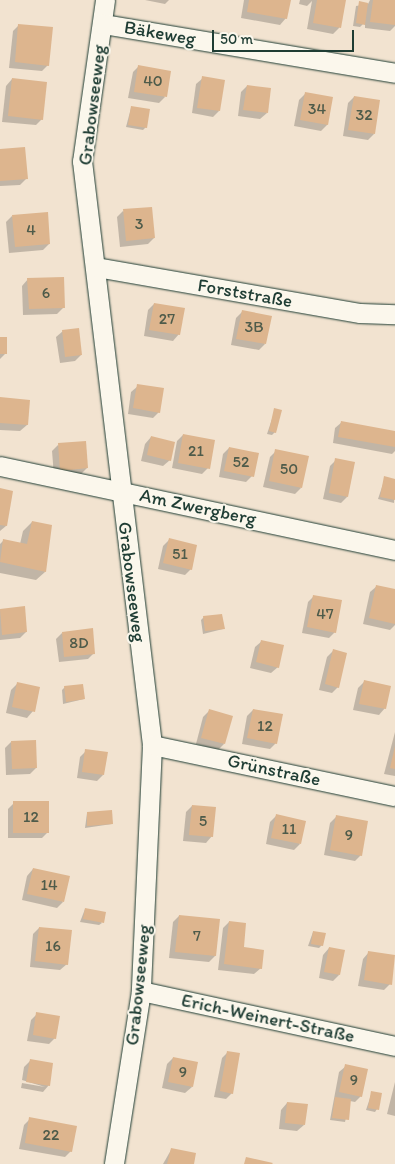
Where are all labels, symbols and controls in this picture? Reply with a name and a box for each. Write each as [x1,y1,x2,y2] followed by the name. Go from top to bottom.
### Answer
[122,15,198,51] street label: Bäkeweg
[215,20,358,52] scale bar
[220,30,253,48] text: 50 m
[73,43,111,167] street label: Grabowseeweg
[143,71,163,91] house number: 40
[308,99,326,119] house number: 34
[355,105,373,125] house number: 32
[135,214,143,234] house number: 3
[26,220,36,240] house number: 4
[196,273,294,313] street label: Forststraße
[42,283,50,303] house number: 6
[159,309,175,329] house number: 27
[244,317,264,337] house number: 3B
[188,441,204,461] house number: 21
[233,452,249,472] house number: 52
[280,459,298,479] house number: 50
[138,484,258,530] street label: Am Zwergberg
[113,520,151,644] street label: Grabowseeweg
[172,544,188,564] house number: 51
[316,604,334,624] house number: 47
[69,633,89,653] house number: 8D
[257,716,273,736] house number: 12
[225,749,323,791] street label: Grünstraße
[23,807,39,827] house number: 12
[199,811,207,831] house number: 5
[282,819,296,839] house number: 11
[345,825,353,845] house number: 9
[40,875,58,895] house number: 14
[120,923,156,1047] street label: Grabowseeweg
[193,926,201,946] house number: 7
[45,936,61,956] house number: 16
[179,988,357,1048] street label: Erich-Weinert-Straße
[179,1062,187,1082] house number: 9
[350,1070,358,1090] house number: 9
[43,1125,59,1145] house number: 22

